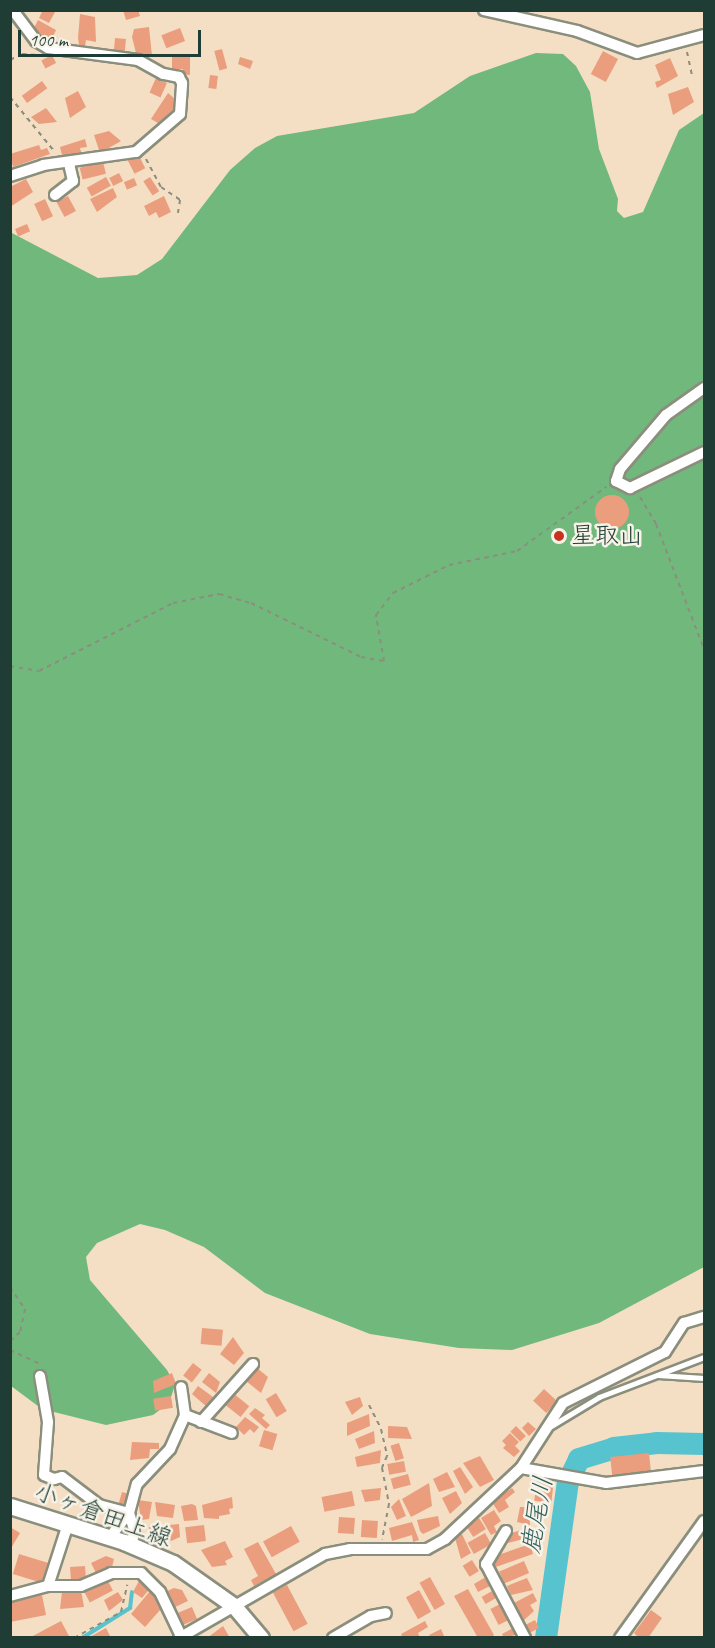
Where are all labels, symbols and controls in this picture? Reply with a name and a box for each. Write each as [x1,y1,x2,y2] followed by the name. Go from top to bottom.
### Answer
[21,18,204,56] scale bar
[29,29,68,51] text: 100 m
[571,522,643,550] place label: 星取山
[552,529,566,543] marker: 星取山
[515,1474,559,1556] water label: 鹿尾川
[30,1477,176,1553] street label: 小ヶ倉田上線

